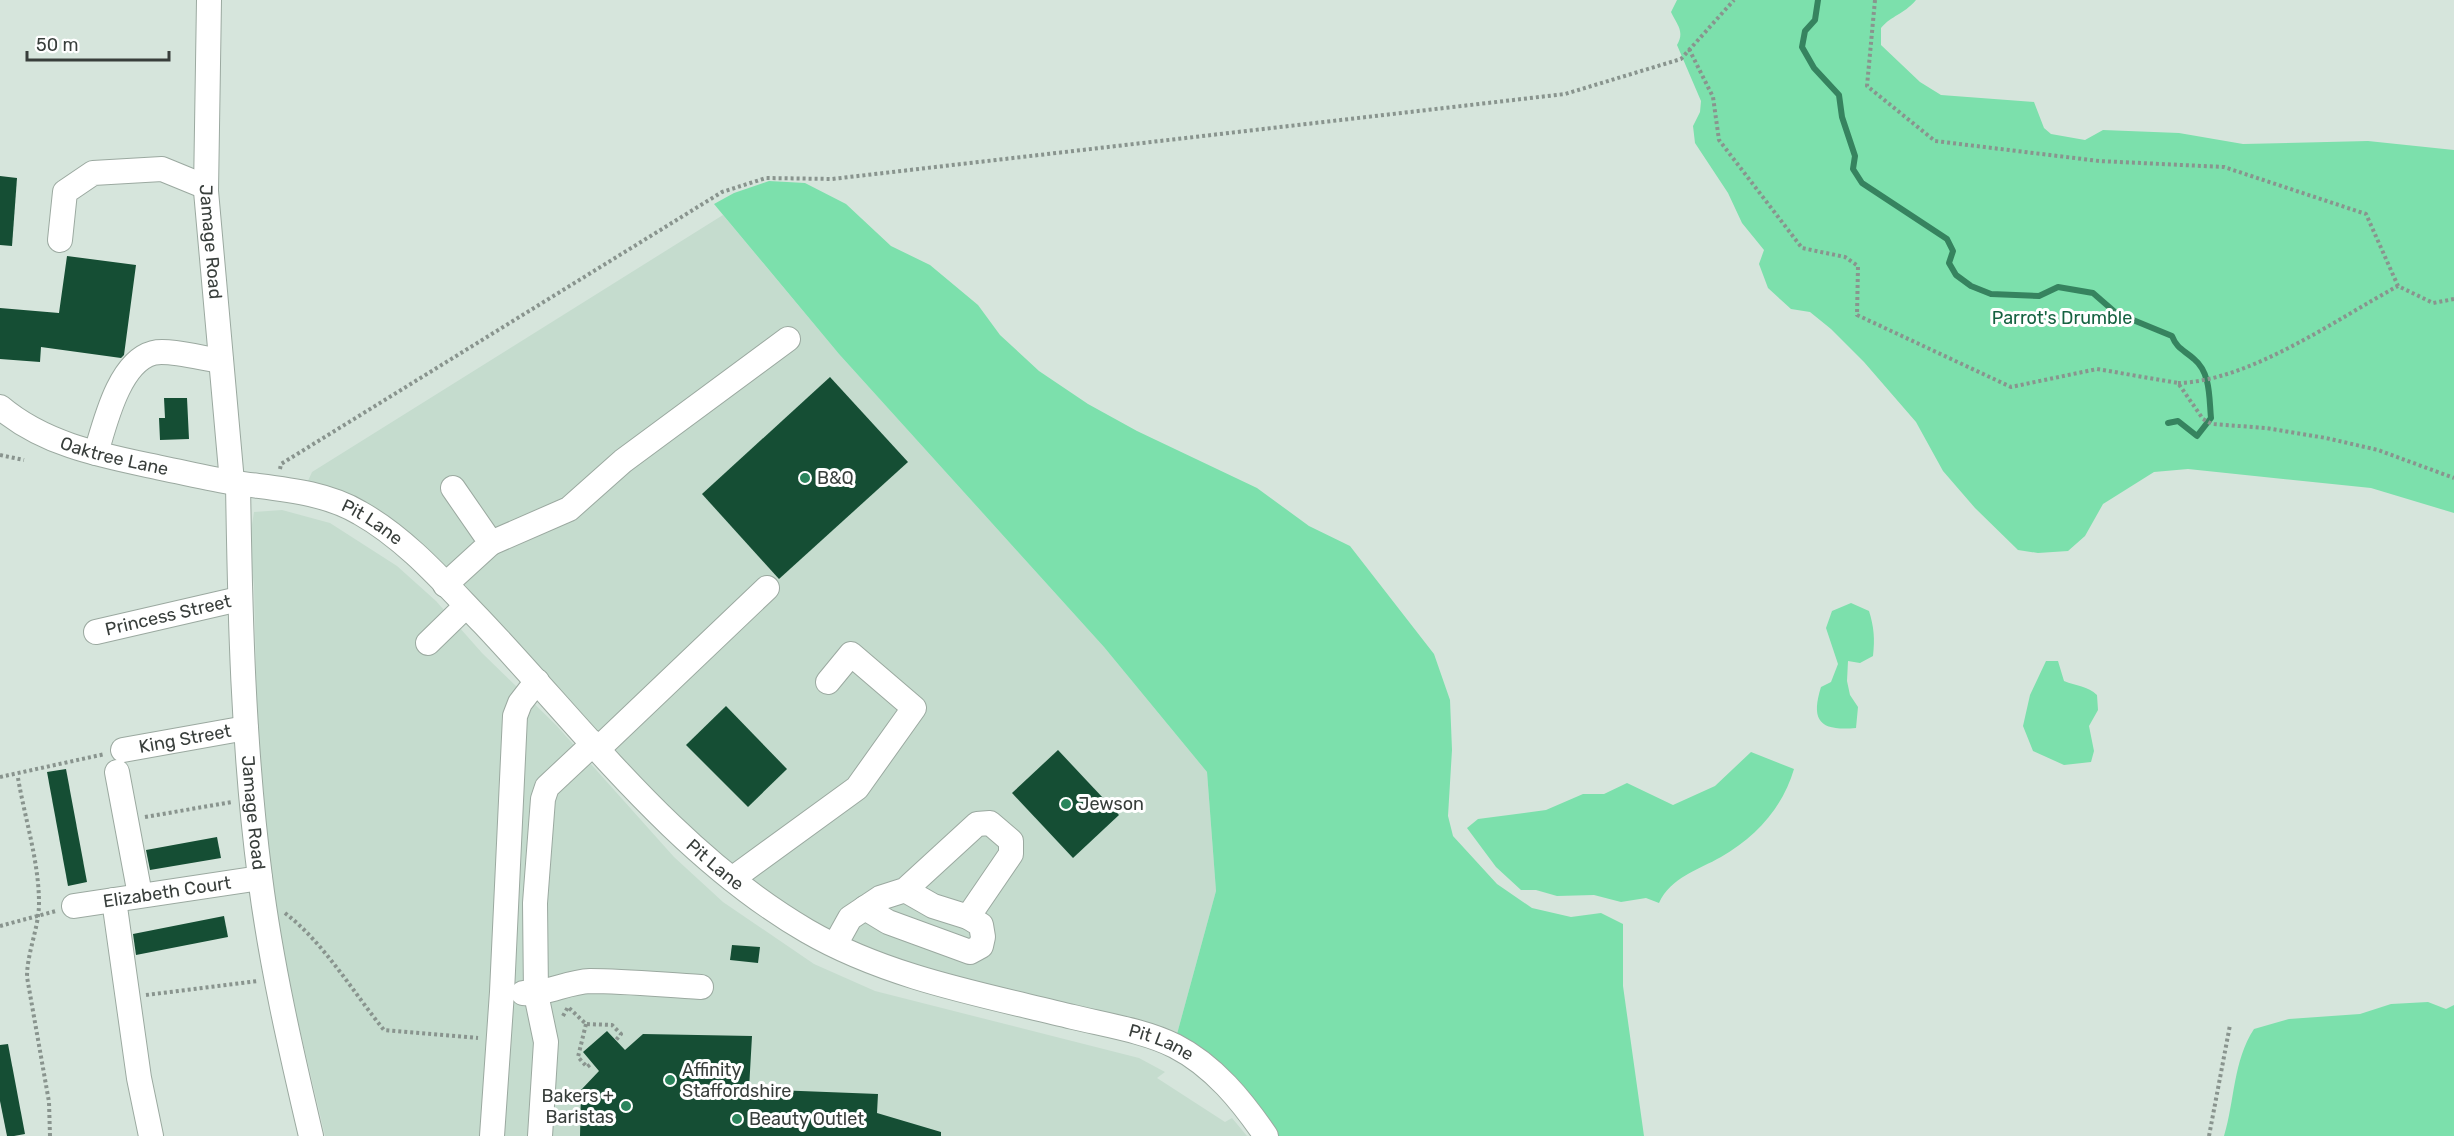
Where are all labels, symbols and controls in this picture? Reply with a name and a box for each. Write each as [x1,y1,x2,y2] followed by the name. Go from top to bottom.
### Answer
[27,24,170,62] scale bar
[36,34,79,56] text: 50 m
[195,184,227,300] street label: Jamage Road
[1992,307,2132,329] park label: Parrot's Drumble
[57,432,170,480] street label: Oaktree Lane
[817,467,854,489] place label: B&Q
[798,471,812,485] marker: B&Q
[338,494,407,550] street label: Pit Lane
[103,590,233,641] street label: Princess Street
[137,720,233,758] street label: King Street
[237,754,270,871] street label: Jamage Road
[1078,793,1144,815] place label: Jewson
[1059,797,1073,811] marker: Jewson
[682,834,748,895] street label: Pit Lane
[102,872,232,912] street label: Elizabeth Court
[1126,1019,1198,1065] street label: Pit Lane
[682,1059,791,1102] place label: Affinity Staffordshire
[663,1073,677,1087] marker: Affinity Staffordshire
[541,1085,614,1128] place label: Bakers + Baristas
[619,1099,633,1113] marker: Bakers + Baristas
[749,1108,864,1130] place label: Beauty Outlet
[730,1112,744,1126] marker: Beauty Outlet

